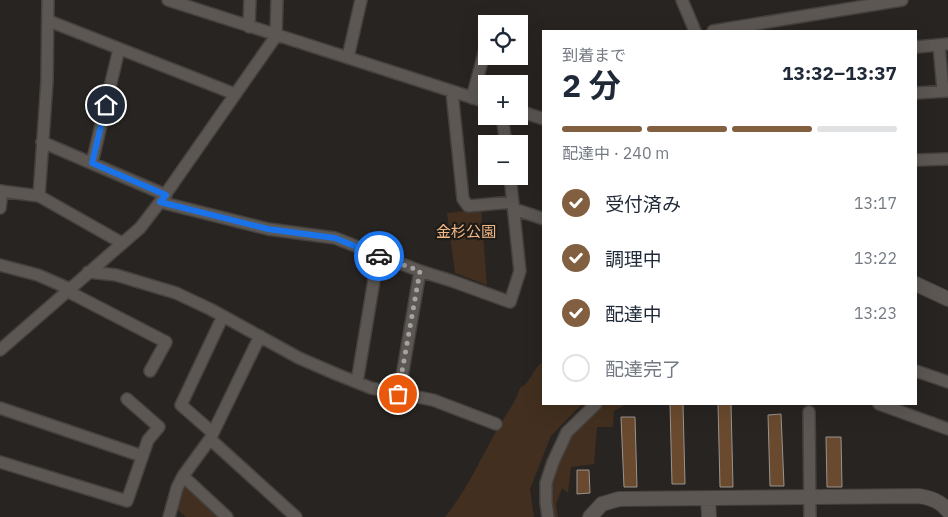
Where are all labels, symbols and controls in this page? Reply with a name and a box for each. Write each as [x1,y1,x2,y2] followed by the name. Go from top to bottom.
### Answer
[478,15,528,185] map controls
[478,15,528,65] button: locate
[562,45,626,65] text: 到着まで
[782,61,897,85] text: 13:32–13:37
[562,64,621,106] text: 2 分
[478,75,528,125] button: +
[85,84,127,126] pin
[92,91,120,119] icon: home
[478,135,528,185] button: −
[562,143,669,163] text: 配達中 · 240 m
[562,189,590,217] icon: check
[605,192,681,216] text: 受付済み
[854,193,897,213] text: 13:17
[436,222,496,241] park label: 金杉公園
[354,231,404,281] courier
[365,242,393,270] icon: car
[562,244,590,272] icon: check
[605,247,662,271] text: 調理中
[854,248,897,268] text: 13:22
[562,299,590,327] icon: check
[605,302,662,326] text: 配達中
[854,303,897,323] text: 13:23
[605,357,681,381] text: 配達完了
[377,373,419,415] pin
[384,380,412,408] icon: bag

